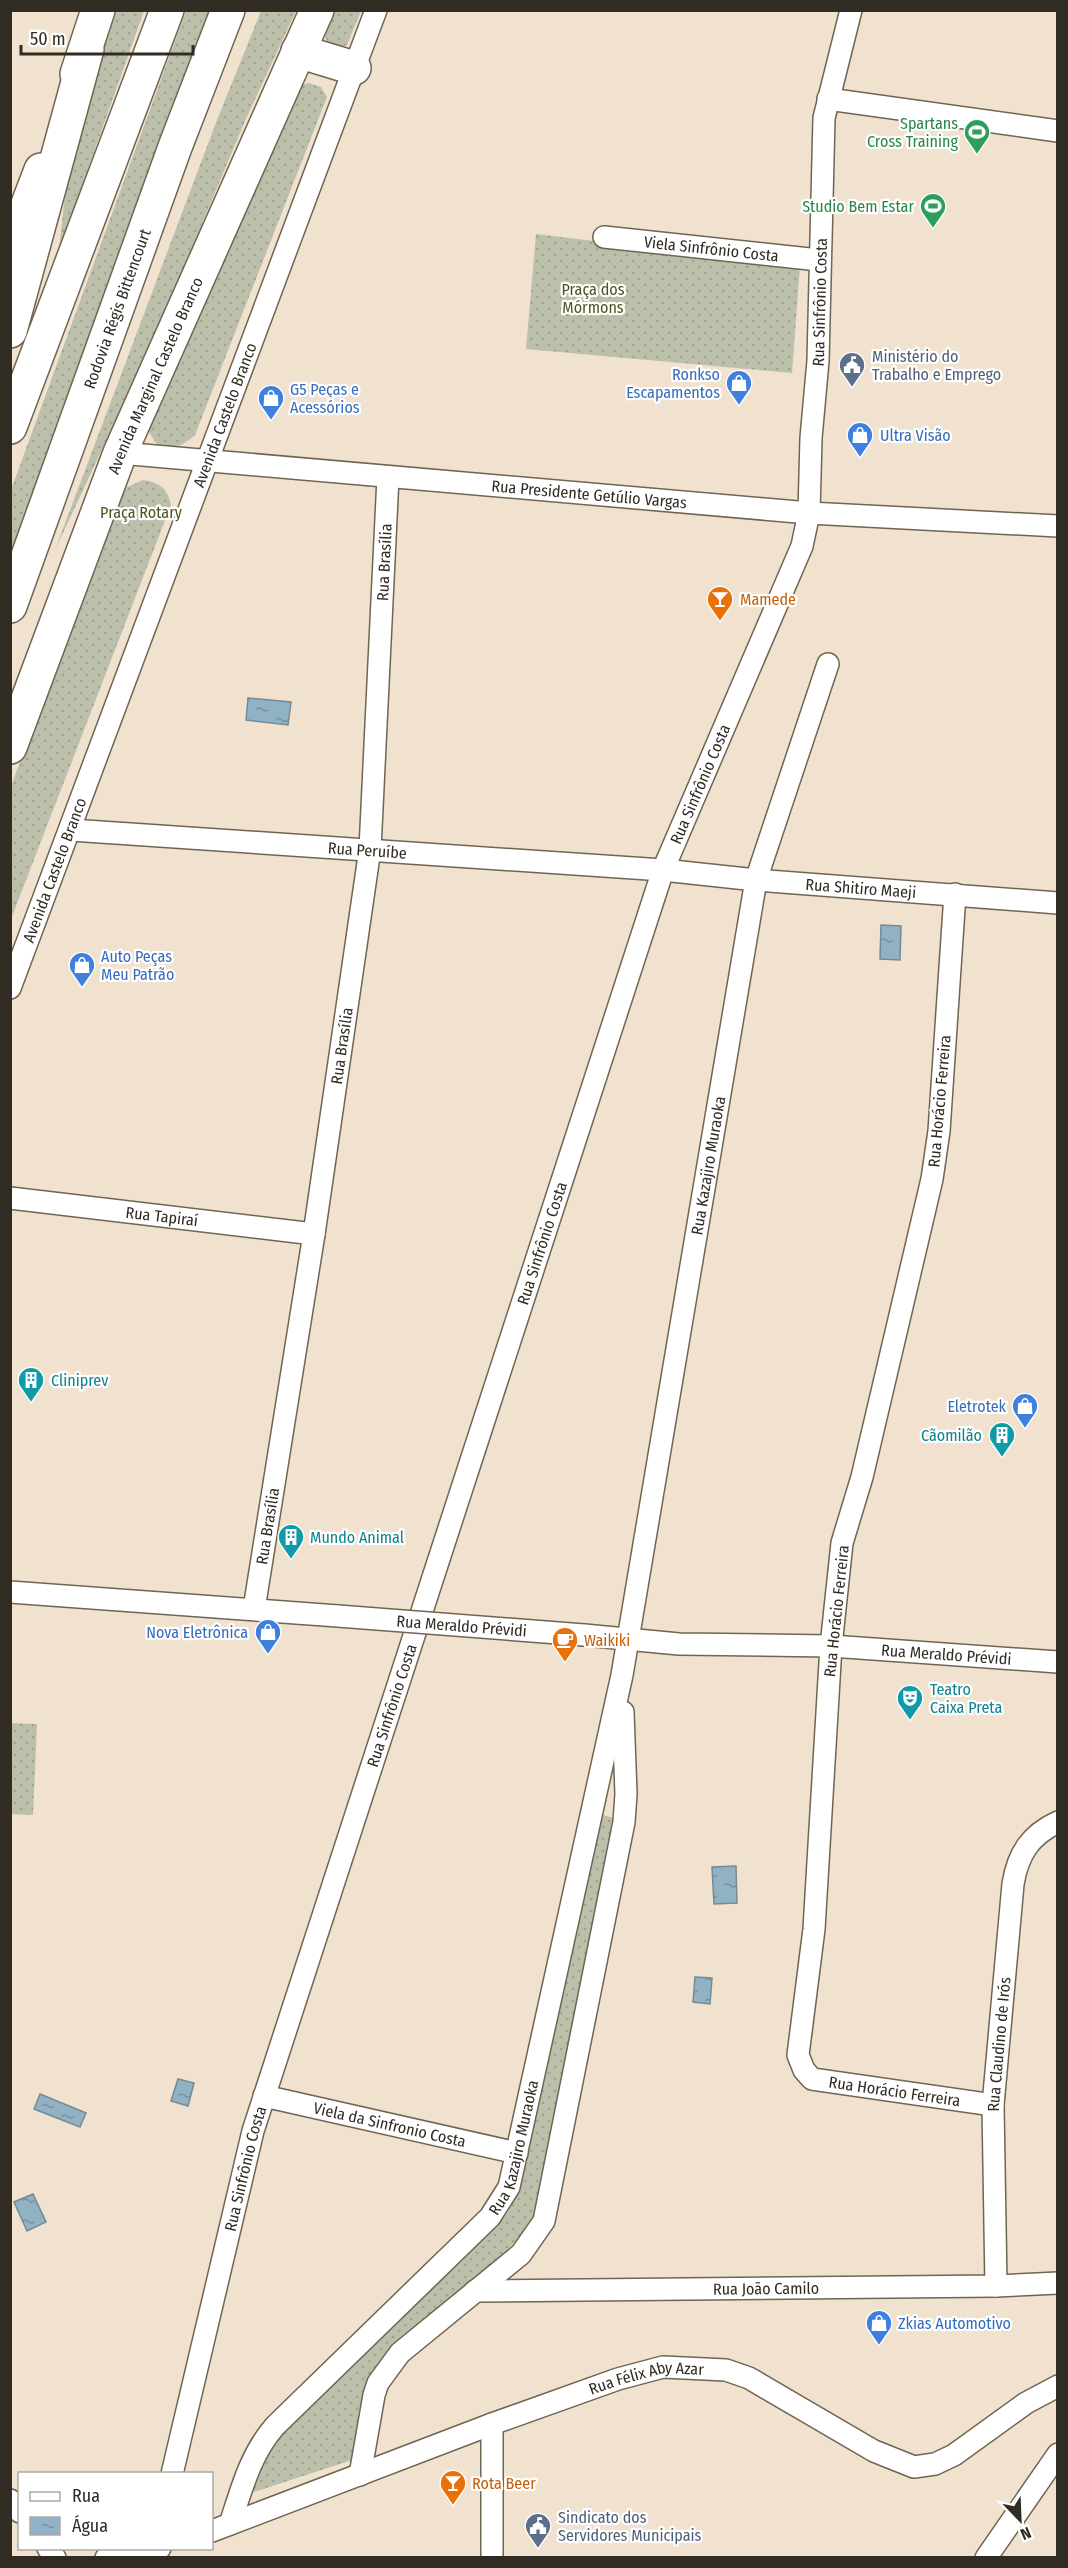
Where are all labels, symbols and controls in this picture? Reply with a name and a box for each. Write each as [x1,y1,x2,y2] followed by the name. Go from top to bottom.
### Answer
[21,18,194,56] scale bar
[30,28,66,50] text: 50 m
[867,114,958,151] place label: Spartans Cross Training
[962,117,992,155] sports icon: Spartans Cross Training
[918,191,948,229] sports icon: Studio Bem Estar
[802,197,914,216] place label: Studio Bem Estar
[80,225,155,391] street label: Rodovia Régis Bittencourt
[643,232,780,266] street label: Viela Sinfrônio Costa
[809,238,831,367] street label: Rua Sinfrônio Costa
[104,274,207,477] street label: Avenida Marginal Castelo Branco
[561,280,625,317] park label: Praça dos Mórmons
[189,340,261,490] street label: Avenida Castelo Branco
[872,347,1001,384] place label: Ministério do Trabalho e Emprego
[837,350,867,388] public building icon: Ministério do Trabalho e Emprego
[626,365,720,402] place label: Ronkso Escapamentos
[724,368,754,406] shop icon: Ronkso Escapamentos
[290,380,360,417] place label: G5 Peças e Acessórios
[256,383,286,421] shop icon: G5 Peças e Acessórios
[845,420,875,458] shop icon: Ultra Visão
[880,426,951,445] place label: Ultra Visão
[491,476,688,512] street label: Rua Presidente Getúlio Vargas
[100,503,183,522] park label: Praça Rotary
[373,523,396,601] street label: Rua Brasília
[705,584,735,622] bar icon: Mamede
[740,590,796,609] place label: Mamede
[666,721,734,847] street label: Rua Sinfrônio Costa
[19,795,90,945] street label: Avenida Castelo Branco
[327,838,408,863] street label: Rua Peruíbe
[805,875,917,902] street label: Rua Shitiro Maeji
[101,947,174,984] place label: Auto Peças Meu Patrão
[67,950,97,988] shop icon: Auto Peças Meu Patrão
[327,1006,357,1086] street label: Rua Brasília
[924,1034,955,1168] street label: Rua Horácio Ferreira
[687,1095,729,1236] street label: Rua Kazajiro Muraoka
[513,1179,571,1307] street label: Rua Sinfrônio Costa
[125,1203,199,1230] street label: Rua Tapiraí
[16,1365,46,1403] building icon: Cliniprev
[51,1371,108,1390] place label: Cliniprev
[1010,1391,1040,1429] shop icon: Eletrotek
[947,1397,1007,1416] place label: Eletrotek
[987,1420,1017,1458] building icon: Cãomilão
[921,1426,982,1445] place label: Cãomilão
[252,1486,283,1566] street label: Rua Brasília
[276,1522,306,1560] building icon: Mundo Animal
[310,1528,404,1547] place label: Mundo Animal
[820,1544,853,1678] street label: Rua Horácio Ferreira
[396,1612,527,1641] street label: Rua Meraldo Prévidi
[253,1617,283,1655] shop icon: Nova Eletrônica
[146,1623,248,1642] place label: Nova Eletrônica
[550,1625,580,1663] cafe icon: Waikiki
[584,1631,630,1650] place label: Waikiki
[363,1641,421,1769] street label: Rua Sinfrônio Costa
[880,1641,1012,1669] street label: Rua Meraldo Prévidi
[930,1680,1002,1717] place label: Teatro Caixa Preta
[895,1683,925,1721] theatre icon: Teatro Caixa Preta
[984,1976,1015,2112] street label: Rua Claudino de Irós
[828,2073,962,2110] street label: Rua Horácio Ferreira
[485,2078,542,2219] street label: Rua Kazajiro Muraoka
[312,2098,468,2151] street label: Viela da Sinfronio Costa
[221,2104,271,2233] street label: Rua Sinfrônio Costa
[713,2279,819,2299] street label: Rua João Camilo
[864,2308,894,2346] shop icon: Zkias Automotivo
[898,2314,1011,2333] place label: Zkias Automotivo
[586,2358,705,2399] street label: Rua Félix Aby Azar
[438,2468,468,2506] bar icon: Rota Beer
[18,2472,213,2550] legend
[472,2474,536,2493] place label: Rota Beer
[72,2485,100,2507] text: Rua
[990,2490,1050,2550] north arrow
[558,2508,702,2545] place label: Sindicato dos Servidores Municipais
[523,2511,553,2549] public building icon: Sindicato dos Servidores Municipais
[72,2514,108,2537] text: Água
[1018,2523,1034,2544] text: N

